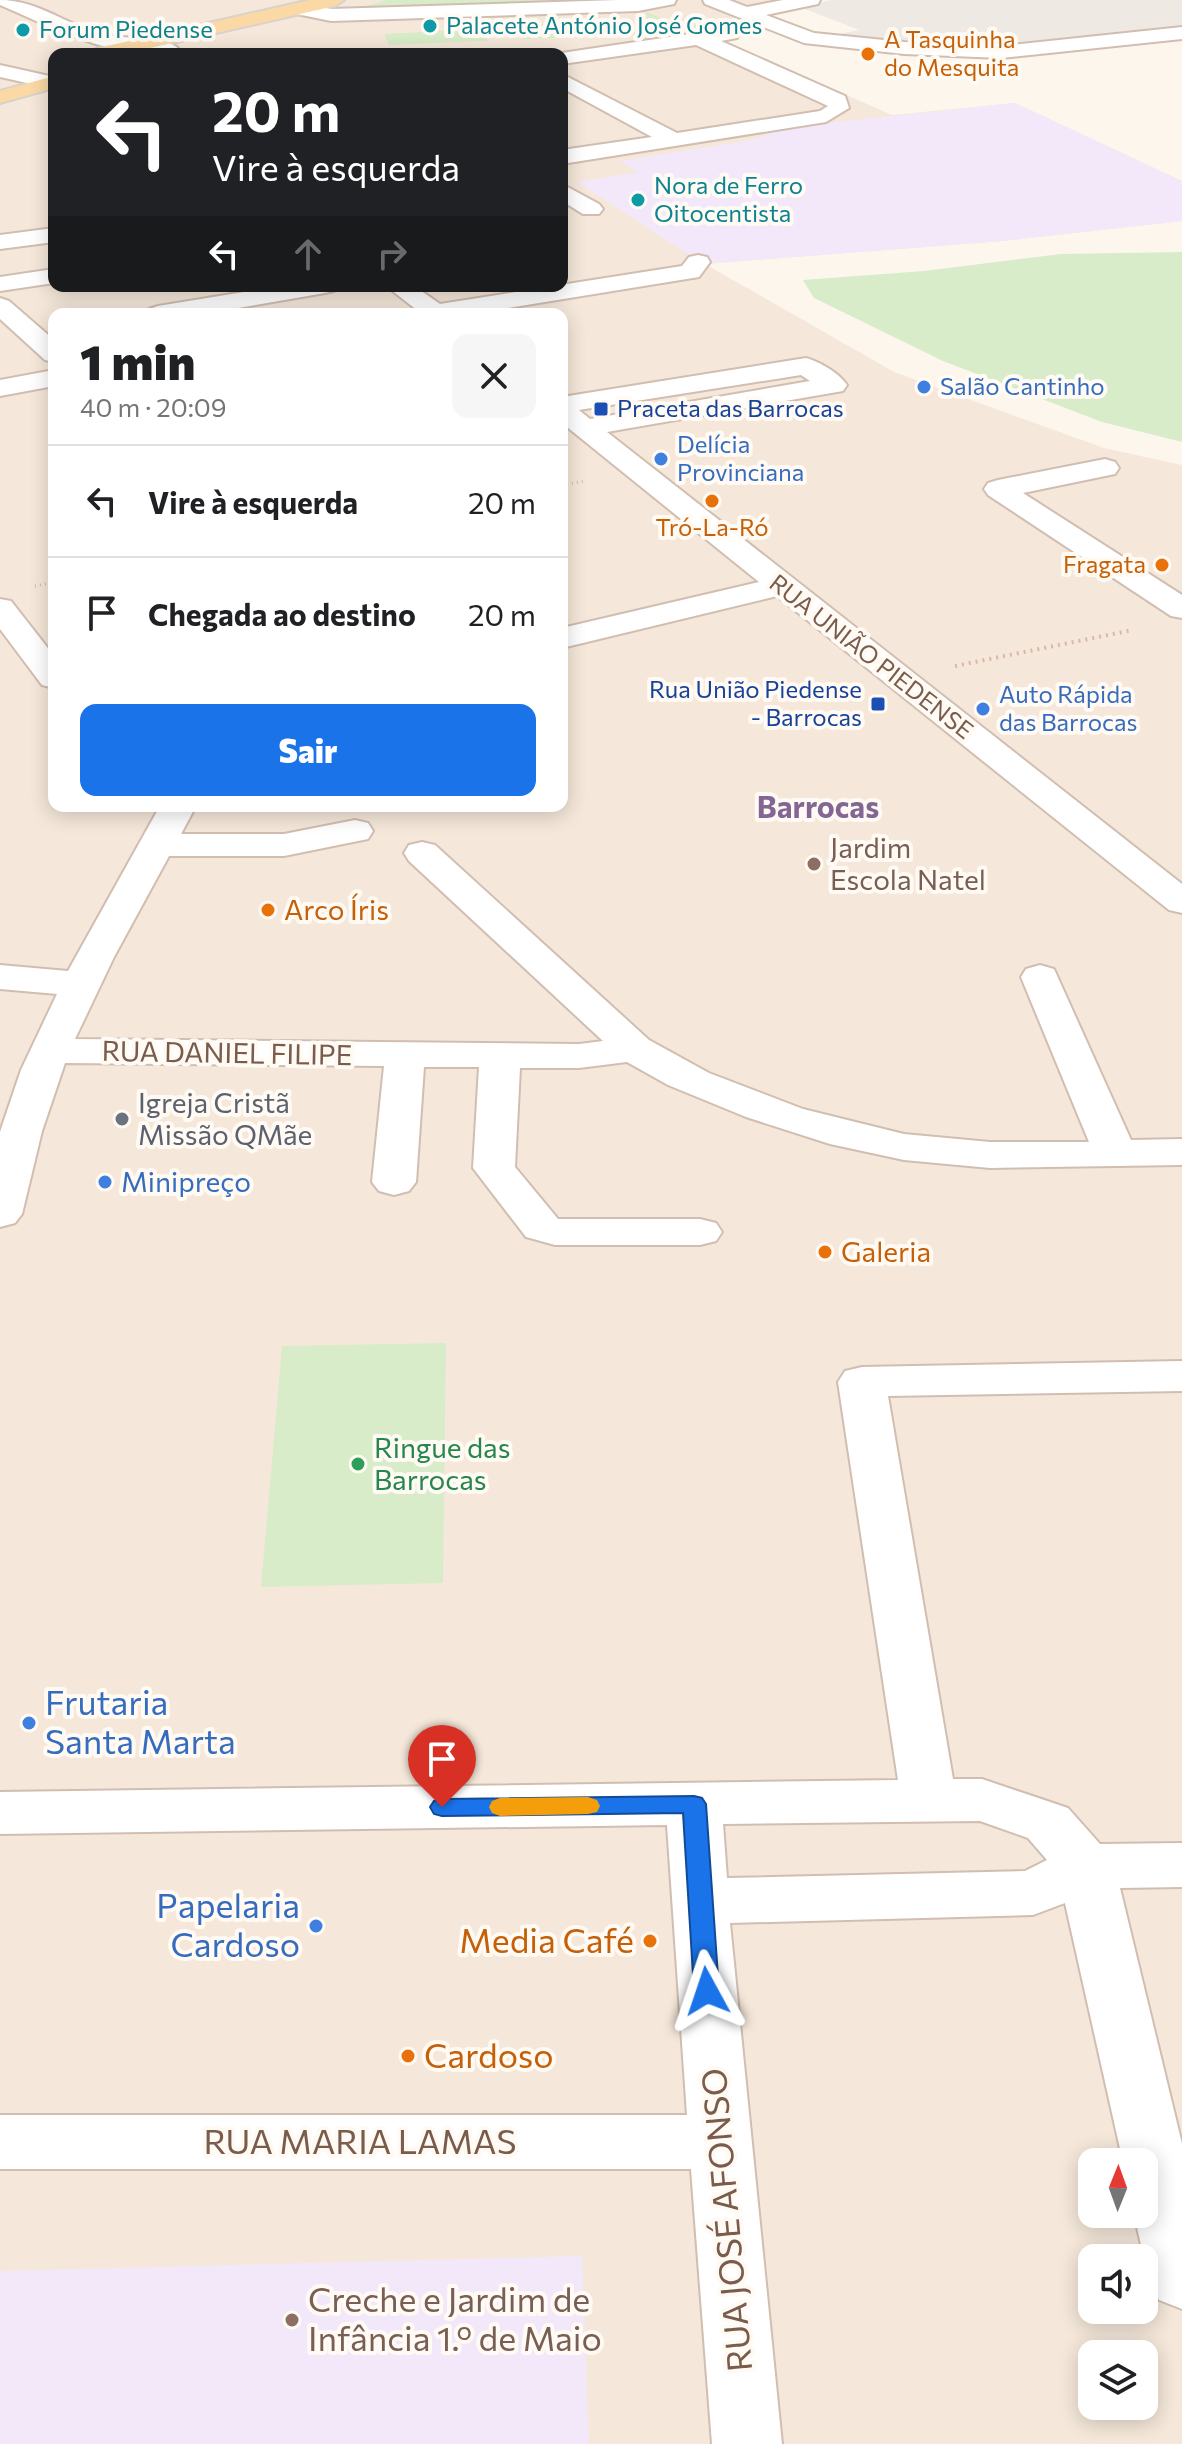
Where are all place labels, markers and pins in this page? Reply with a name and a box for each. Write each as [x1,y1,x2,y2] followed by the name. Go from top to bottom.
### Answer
[446,10,762,39] place label: Palacete António José Gomes
[39,14,213,43] place label: Forum Piedense
[421,17,439,35] marker: Palacete António José Gomes
[14,21,32,39] marker: Forum Piedense
[884,24,1019,81] place label: A Tasquinha do Mesquita
[859,45,877,63] marker: A Tasquinha do Mesquita
[654,170,803,227] place label: Nora de Ferro Oitocentista
[629,191,647,209] marker: Nora de Ferro Oitocentista
[940,371,1105,400] place label: Salão Cantinho
[915,378,933,396] marker: Salão Cantinho
[617,393,844,422] place label: Praceta das Barrocas
[592,400,610,418] marker: Praceta das Barrocas
[677,429,804,486] place label: Delícia Provinciana
[652,450,670,468] marker: Delícia Provinciana
[703,492,721,510] marker: Tró-La-Ró
[655,512,769,541] place label: Tró-La-Ró
[1063,549,1146,578] place label: Fragata
[1153,556,1171,574] marker: Fragata
[649,674,862,731] place label: Rua União Piedense - Barrocas
[999,679,1137,736] place label: Auto Rápida das Barrocas
[869,695,887,713] marker: Rua União Piedense - Barrocas
[974,700,992,718] marker: Auto Rápida das Barrocas
[830,830,986,896] place label: Jardim Escola Natel
[805,855,823,873] marker: Jardim Escola Natel
[284,892,389,926] place label: Arco Íris
[259,901,277,919] marker: Arco Íris
[138,1085,312,1151] place label: Igreja Cristã Missão QMãe
[113,1110,131,1128] marker: Igreja Cristã Missão QMãe
[121,1164,251,1198] place label: Minipreço
[96,1173,114,1191] marker: Minipreço
[841,1234,931,1268] place label: Galeria
[816,1243,834,1261] marker: Galeria
[374,1430,511,1496] place label: Ringue das Barrocas
[349,1455,367,1473] marker: Ringue das Barrocas
[45,1680,236,1761] place label: Frutaria Santa Marta
[20,1714,38,1732] marker: Frutaria Santa Marta
[408,1725,476,1807] pin
[156,1883,300,1964] place label: Papelaria Cardoso
[307,1917,325,1935] marker: Papelaria Cardoso
[459,1918,634,1960] place label: Media Café
[641,1932,659,1950] marker: Media Café
[424,2033,553,2075] place label: Cardoso
[399,2047,417,2065] marker: Cardoso
[308,2277,602,2358] place label: Creche e Jardim de Infância 1.º de Maio
[283,2311,301,2329] marker: Creche e Jardim de Infância 1.º de Maio

